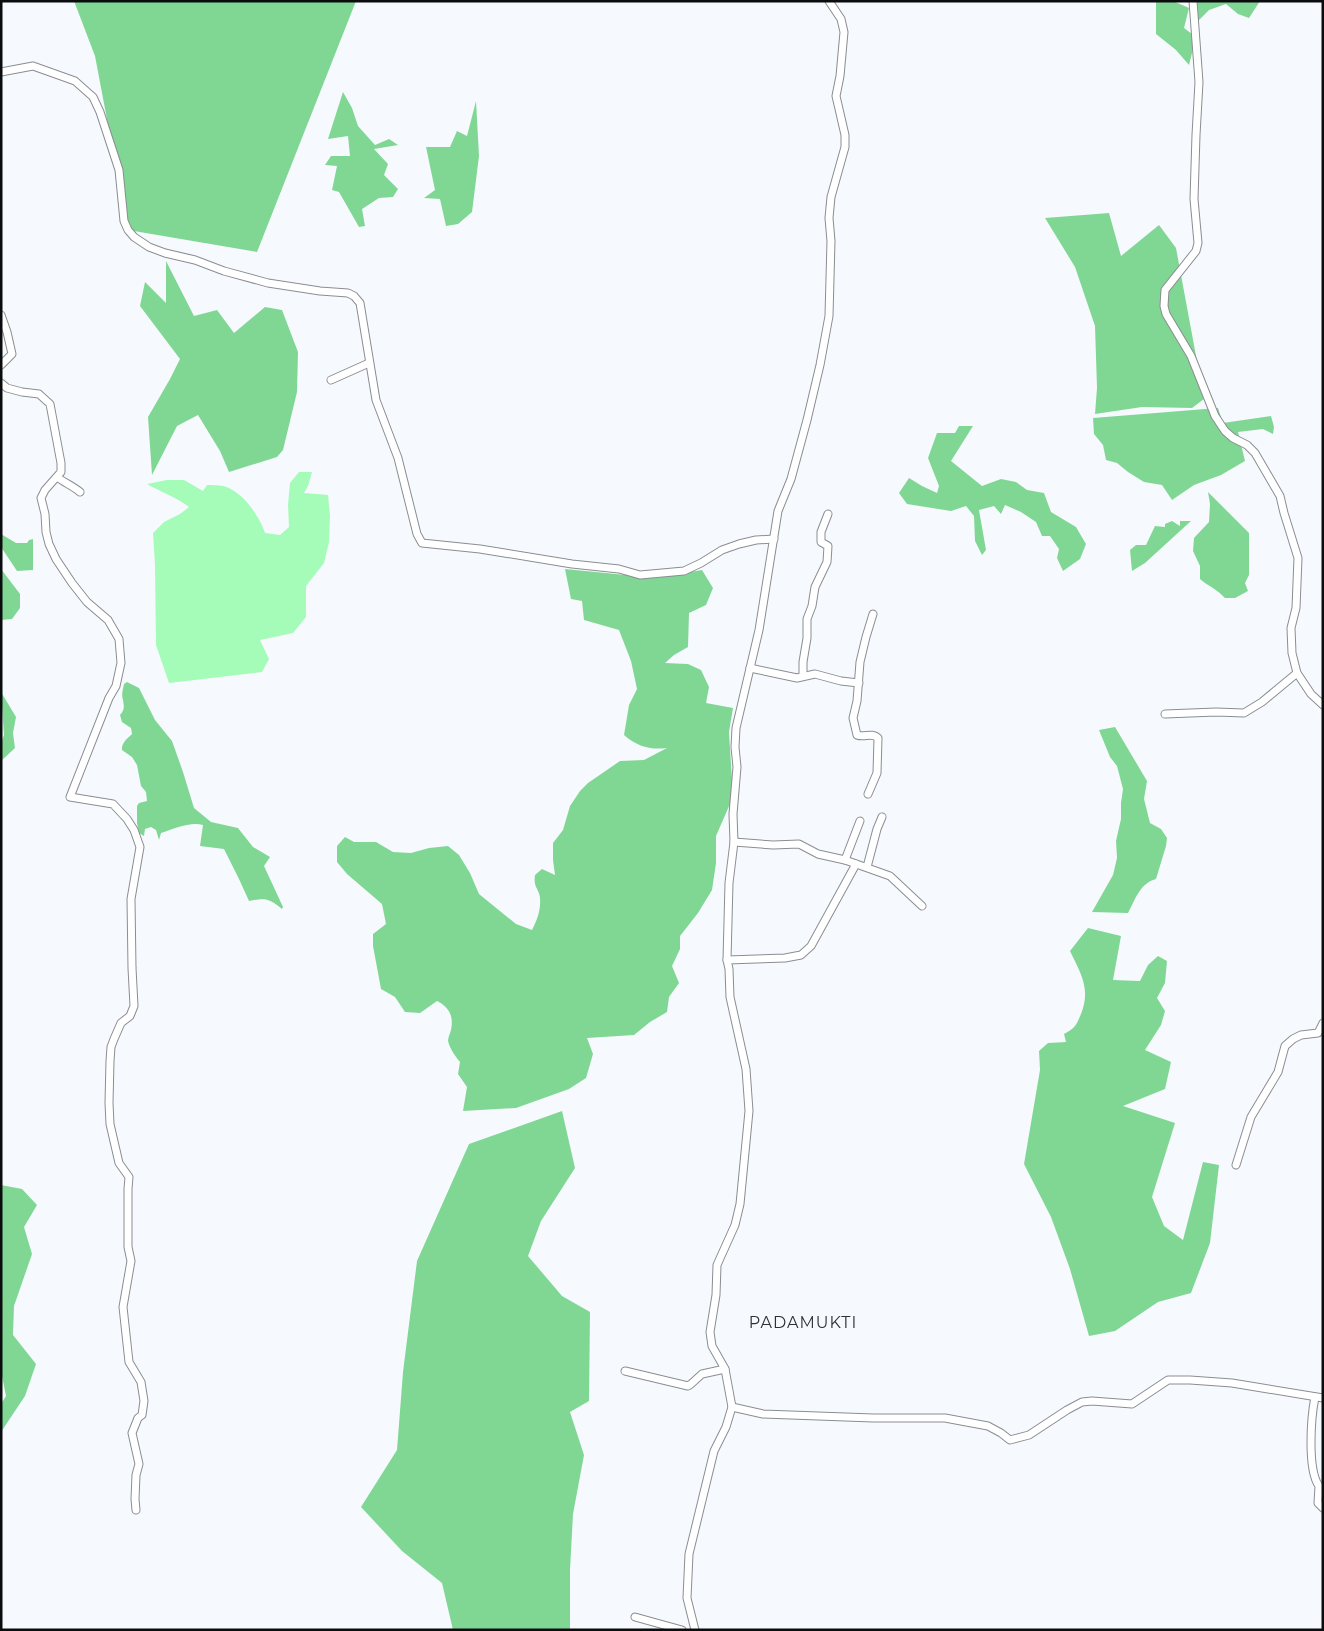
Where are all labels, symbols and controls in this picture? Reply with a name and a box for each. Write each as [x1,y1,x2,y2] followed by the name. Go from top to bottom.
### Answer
[749,1313,857,1332] district label: PADAMUKTI

